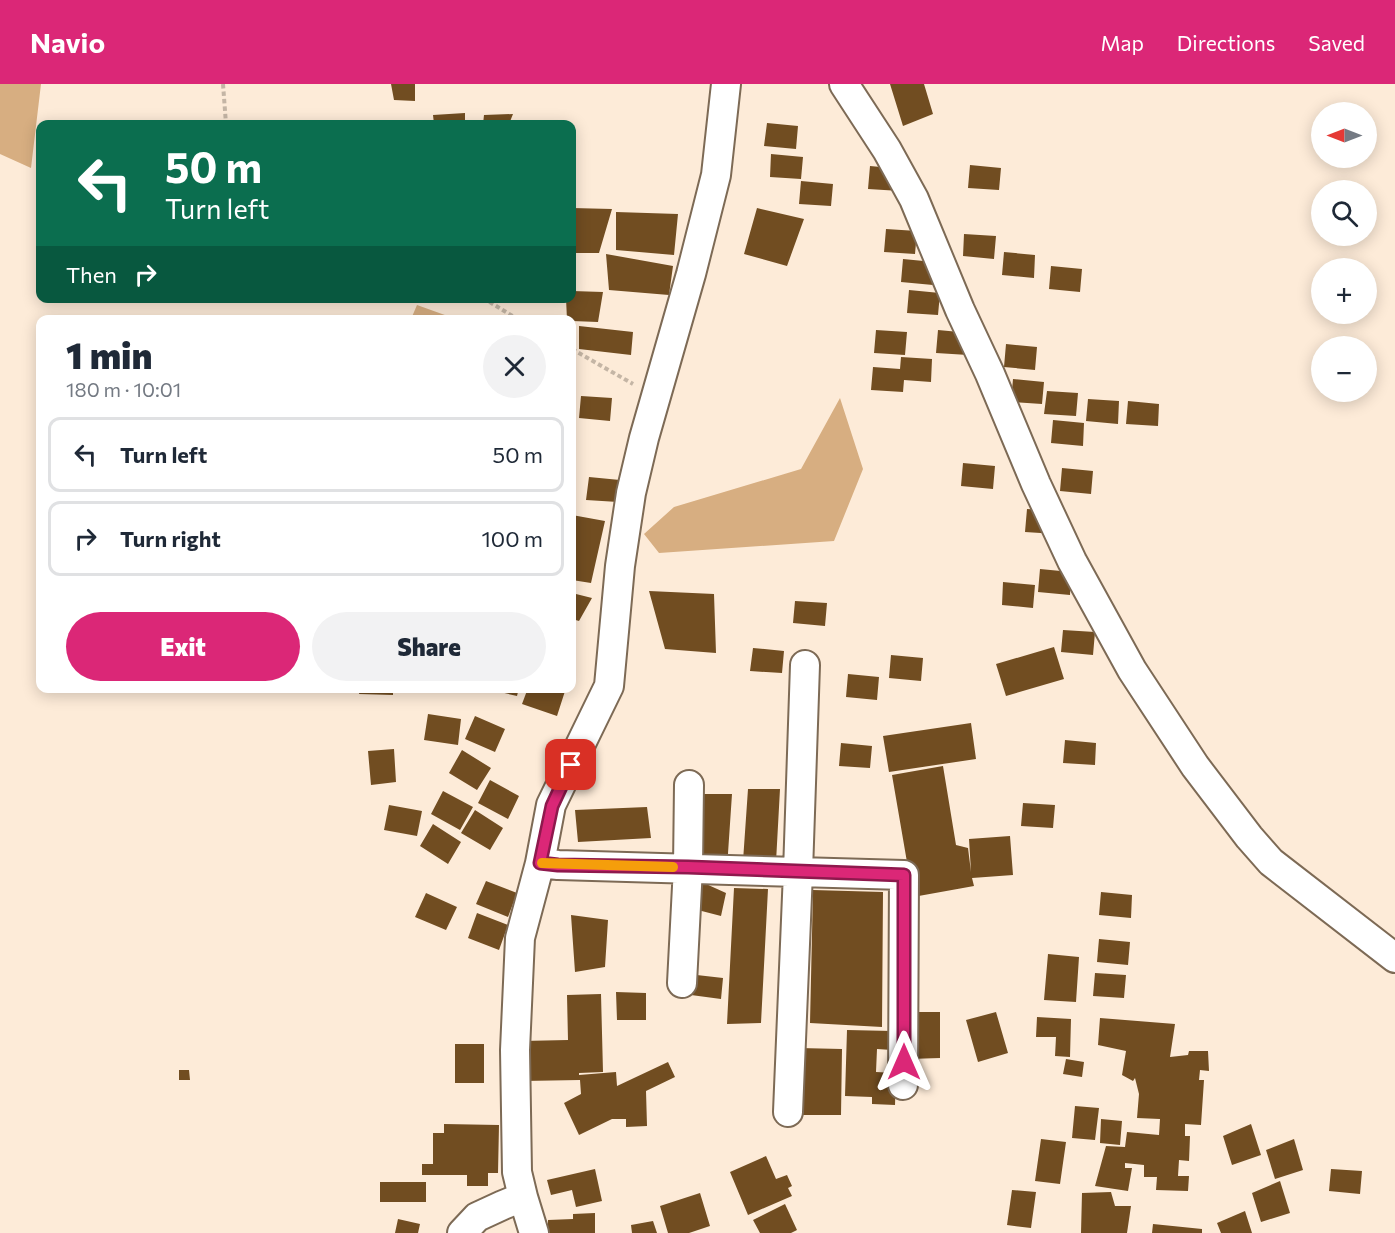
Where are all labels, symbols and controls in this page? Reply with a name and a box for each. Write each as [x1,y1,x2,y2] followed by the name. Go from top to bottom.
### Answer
[30,25,105,59] text: Navio
[1101,30,1144,55] text: Map
[1177,30,1275,55] text: Directions
[1308,30,1365,55] text: Saved
[1311,102,1377,168] north arrow
[1311,102,1377,402] map controls
[165,140,262,192] text: 50 m
[66,144,144,222] icon: left
[1311,180,1377,246] button: search
[165,192,269,225] text: Turn left
[129,258,162,291] icon: right
[1311,258,1377,324] button: +
[66,261,117,288] text: Then
[66,332,152,376] text: 1 min
[483,335,546,398] button: close
[1311,336,1377,402] button: −
[66,377,181,401] text: 180 m · 10:01
[69,438,102,471] icon: left
[120,441,207,468] text: Turn left
[493,441,543,468] text: 50 m
[69,522,102,555] icon: right
[120,525,221,552] text: Turn right
[481,525,543,552] text: 100 m
[66,612,300,681] button: Exit
[312,612,546,681] button: Share
[545,739,596,790] pin
[554,748,587,781] icon: arrive
[872,1030,936,1094] position arrow

